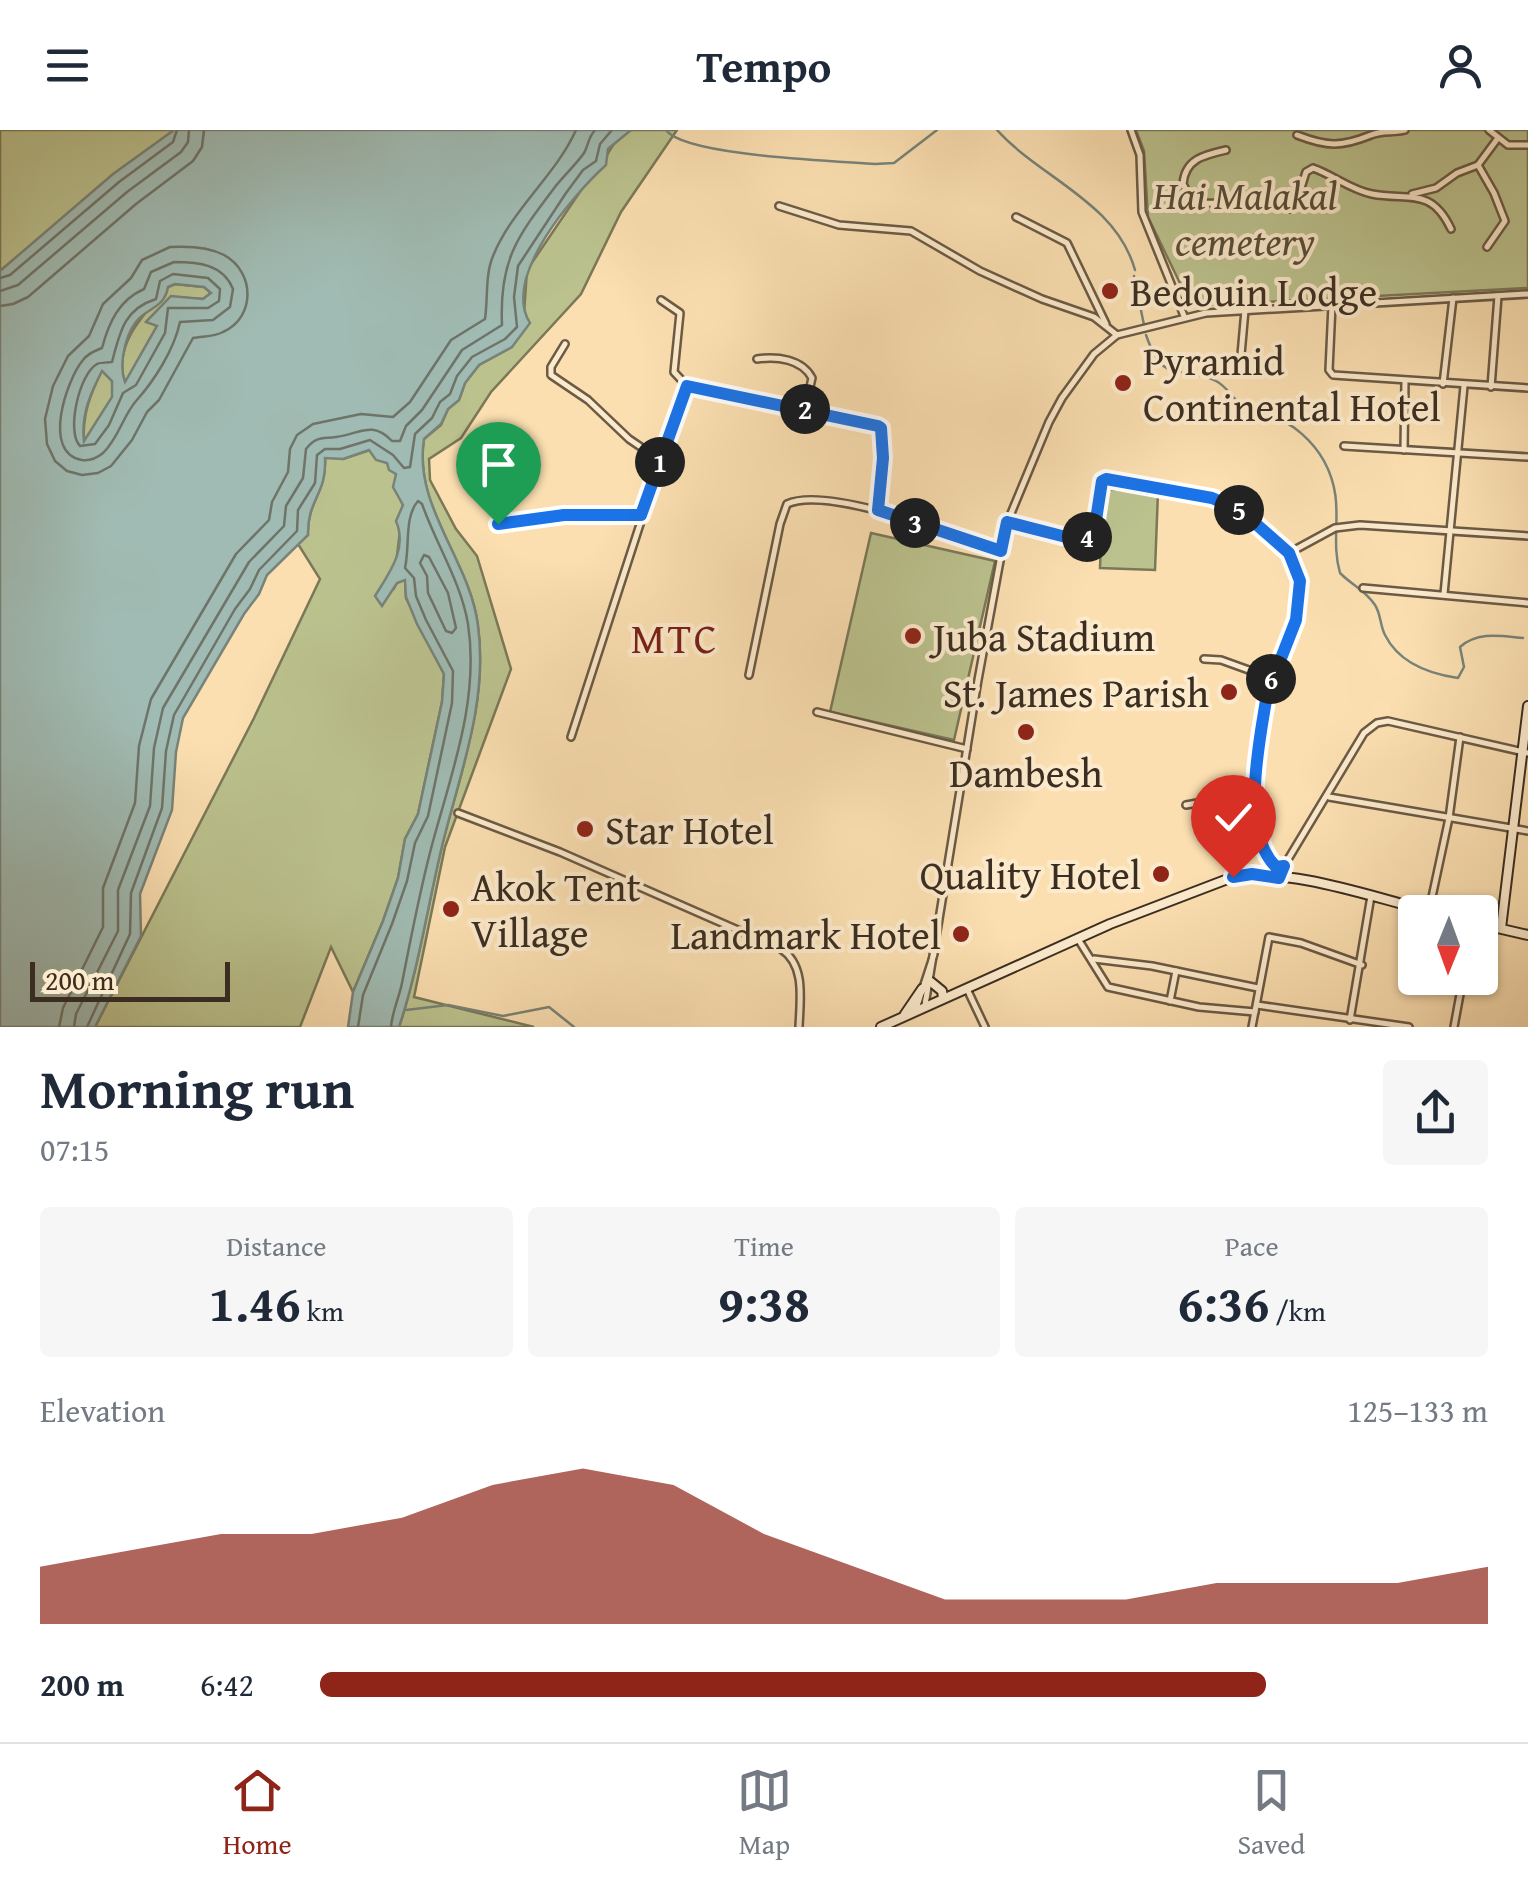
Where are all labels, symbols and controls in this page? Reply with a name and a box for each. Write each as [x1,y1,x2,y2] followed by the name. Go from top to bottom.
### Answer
[697,33,832,98] text: Tempo
[40,38,95,93] icon: menu
[1433,38,1488,93] icon: person
[1152,165,1337,270] park label: Hai Malakal cemetery
[1130,262,1377,321] place label: Bedouin Lodge
[1099,280,1121,302] marker: Bedouin Lodge
[1143,331,1441,436] place label: Pyramid Continental Hotel
[1112,372,1134,394] marker: Pyramid Continental Hotel
[780,384,830,434] pin: 2
[798,388,812,429] text: 2
[456,422,541,525] pin
[471,437,526,492] icon: arrive
[635,437,685,487] pin: 1
[653,441,667,482] text: 1
[1214,485,1264,535] pin: 5
[1232,489,1246,530] text: 5
[890,498,940,548] pin: 3
[908,502,922,543] text: 3
[1062,512,1112,562] pin: 4
[1080,516,1094,557] text: 4
[631,607,719,668] district label: MTC
[928,607,1155,666] place label: Juba Stadium
[902,625,924,647] marker: Juba Stadium
[1246,654,1296,704] pin: 6
[1264,658,1278,699] text: 6
[943,663,1209,722] place label: St. James Parish
[1218,681,1240,703] marker: St. James Parish
[1015,721,1037,743] marker: Dambesh
[949,743,1103,802] place label: Dambesh
[1191,775,1276,878] pin
[1206,790,1261,845] icon: check
[605,800,774,859] place label: Star Hotel
[574,818,596,840] marker: Star Hotel
[920,845,1141,904] place label: Quality Hotel
[471,857,641,962] place label: Akok Tent Village
[1150,863,1172,885] marker: Quality Hotel
[1398,895,1498,995] north arrow
[1398,895,1498,995] map controls
[440,898,462,920] marker: Akok Tent Village
[671,905,941,964] place label: Landmark Hotel
[950,923,972,945] marker: Landmark Hotel
[30,957,230,1001] scale bar
[45,959,114,1000] text: 200 m
[40,1048,354,1128] text: Morning run
[1383,1060,1488,1165] button: share
[40,1126,109,1173] text: 07:15
[226,1225,327,1266] text: Distance
[734,1225,794,1266] text: Time
[1225,1225,1279,1266] text: Pace
[209,1266,301,1339] text: 1.46
[718,1266,810,1339] text: 9:38
[1177,1266,1269,1339] text: 6:36
[301,1290,344,1331] text: km
[1269,1290,1326,1331] text: /km
[40,1387,165,1434] text: Elevation
[1347,1387,1488,1434] text: 125–133 m
[40,1661,124,1708] text: 200 m
[200,1661,254,1708] text: 6:42
[223,1763,292,1864] tab: Home
[737,1763,792,1864] tab: Map
[1237,1763,1305,1864] tab: Saved

